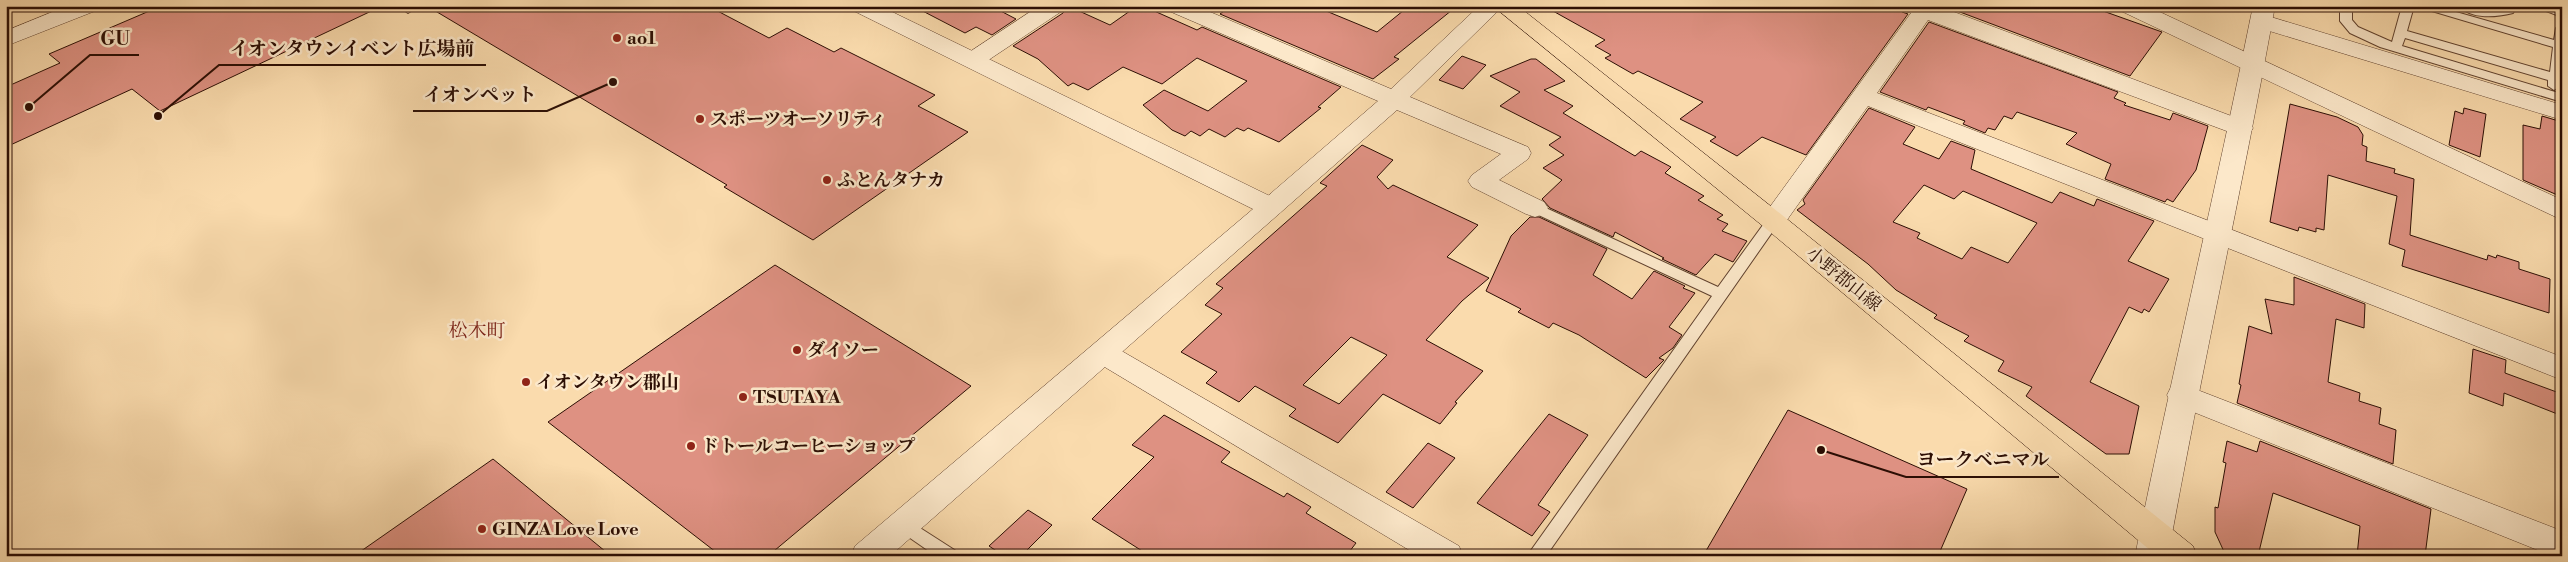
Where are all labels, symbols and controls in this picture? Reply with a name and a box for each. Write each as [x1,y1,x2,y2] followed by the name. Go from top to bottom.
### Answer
[90,21,139,55] callout: GU
[100,27,130,51] text: GU
[627,27,656,50] place label: ao1
[219,31,486,65] callout: イオンタウンイベント広場前
[611,32,623,44] marker: ao1
[230,37,474,61] text: イオンタウンイベント広場前
[413,77,547,111] callout: イオンペット
[423,83,537,107] text: イオンペット
[710,108,887,131] place label: スポーツオーソリティ
[694,113,706,125] marker: スポーツオーソリティ
[837,169,945,192] place label: ふとんタナカ
[821,174,833,186] marker: ふとんタナカ
[1801,242,1886,317] street label: 小野郡山線
[448,319,506,343] district label: 松木町
[807,339,879,362] place label: ダイソー
[791,344,803,356] marker: ダイソー
[536,371,679,394] place label: イオンタウン郡山
[520,376,532,388] marker: イオンタウン郡山
[753,386,842,409] place label: TSUTAYA
[737,391,749,403] marker: TSUTAYA
[701,435,915,458] place label: ドトールコーヒーショップ
[685,440,697,452] marker: ドトールコーヒーショップ
[1906,443,2059,477] callout: ヨークベニマル
[1916,448,2050,472] text: ヨークベニマル
[492,518,639,541] place label: GINZA Love Love
[476,523,488,535] marker: GINZA Love Love

